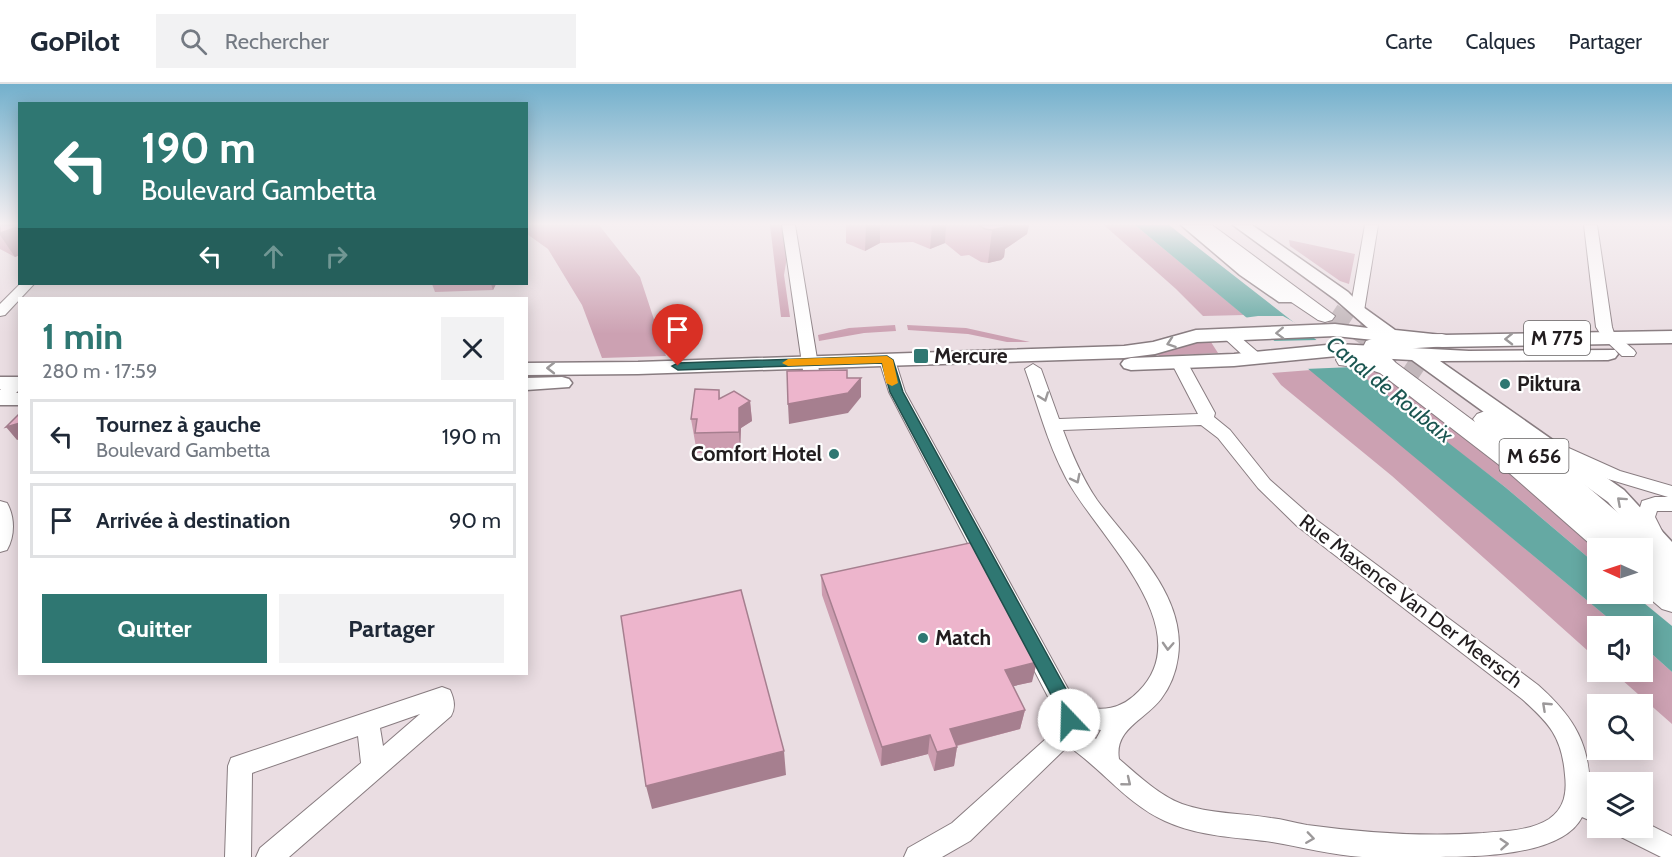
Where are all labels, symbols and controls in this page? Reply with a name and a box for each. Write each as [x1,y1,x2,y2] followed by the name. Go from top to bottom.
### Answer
[156,14,576,68] search box
[30,24,120,58] text: GoPilot
[177,25,210,58] icon: search
[225,28,329,55] text: Rechercher
[1385,29,1433,54] text: Carte
[1466,29,1536,54] text: Calques
[1569,29,1642,54] text: Partager
[141,122,256,174] text: 190 m
[42,126,120,204] icon: left
[141,174,376,207] text: Boulevard Gambetta
[194,240,227,273] icon: left
[257,240,290,273] icon: ahead
[320,240,353,273] icon: right
[652,304,703,366] pin
[661,313,694,346] icon: arrive
[42,314,123,358] text: 1 min
[441,317,504,380] button: close
[1524,321,1590,355] road number: M 775
[1276,326,1285,339] one-way arrow
[1321,330,1459,449] water label: Canal de Roubaix
[1504,333,1513,345] one-way arrow
[1166,335,1177,348] one-way arrow
[934,343,1008,368] place label: Mercure
[912,347,930,365] marker: Mercure
[42,359,157,383] text: 280 m · 17:59
[547,362,556,374] one-way arrow
[1517,371,1581,396] place label: Piktura
[1498,377,1512,391] marker: Piktura
[1036,391,1049,401] one-way arrow
[96,411,261,438] text: Tournez à gauche
[45,420,78,453] icon: left
[442,423,501,450] text: 190 m
[96,438,270,462] text: Boulevard Gambetta
[1500,439,1568,473] road number: M 656
[691,441,822,466] place label: Comfort Hotel
[827,447,841,461] marker: Comfort Hotel
[1068,472,1080,483] one-way arrow
[1617,497,1628,508] one-way arrow
[45,504,78,537] icon: arrive
[96,507,290,534] text: Arrivée à destination
[449,507,501,534] text: 90 m
[1295,508,1528,693] street label: Rue Maxence Van Der Meersch
[1587,538,1653,604] north arrow
[1587,538,1653,838] map controls
[42,594,267,663] button: Quitter
[279,594,504,663] button: Partager
[1587,616,1653,682] button: sound
[935,625,991,650] place label: Match
[916,631,930,645] marker: Match
[1162,641,1175,650] one-way arrow
[1037,688,1101,752] position arrow
[1587,694,1653,760] button: search
[1542,702,1553,713] one-way arrow
[1587,772,1653,838] button: layers
[1120,775,1131,786] one-way arrow
[1306,831,1315,843] one-way arrow
[1500,838,1509,851] one-way arrow

